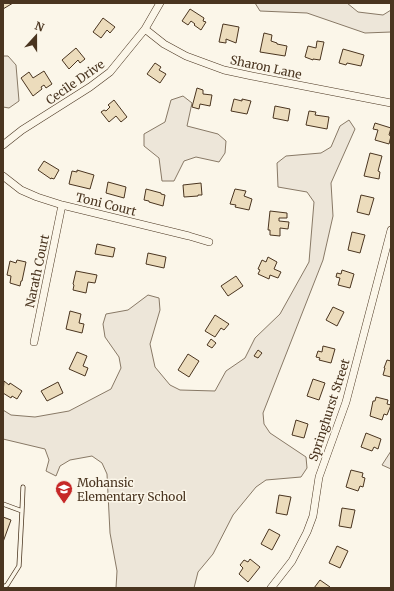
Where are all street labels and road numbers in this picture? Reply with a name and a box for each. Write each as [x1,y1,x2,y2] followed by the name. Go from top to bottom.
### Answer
[229,52,303,82] street label: Sharon Lane
[43,56,107,108] street label: Cecile Drive
[74,189,138,219] street label: Toni Court
[22,233,52,309] street label: Narath Court
[305,357,353,463] street label: Springhurst Street

